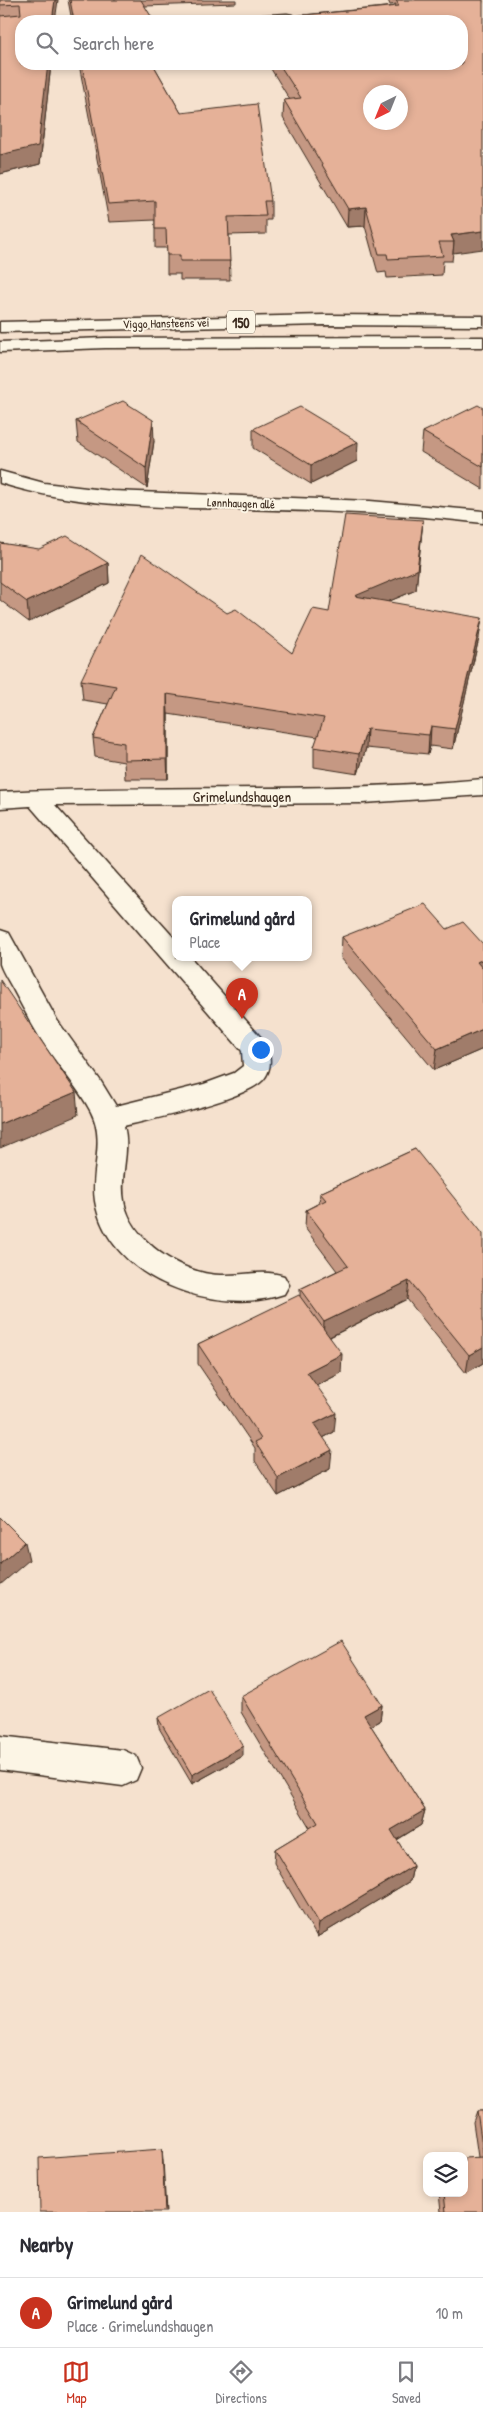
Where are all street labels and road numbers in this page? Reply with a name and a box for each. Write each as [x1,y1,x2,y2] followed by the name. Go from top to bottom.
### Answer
[227,311,255,334] road number: 150
[122,314,210,332] street label: Viggo Hansteens vei
[207,493,275,513] street label: Lønnhaugen allé
[193,786,291,807] street label: Grimelundshaugen

